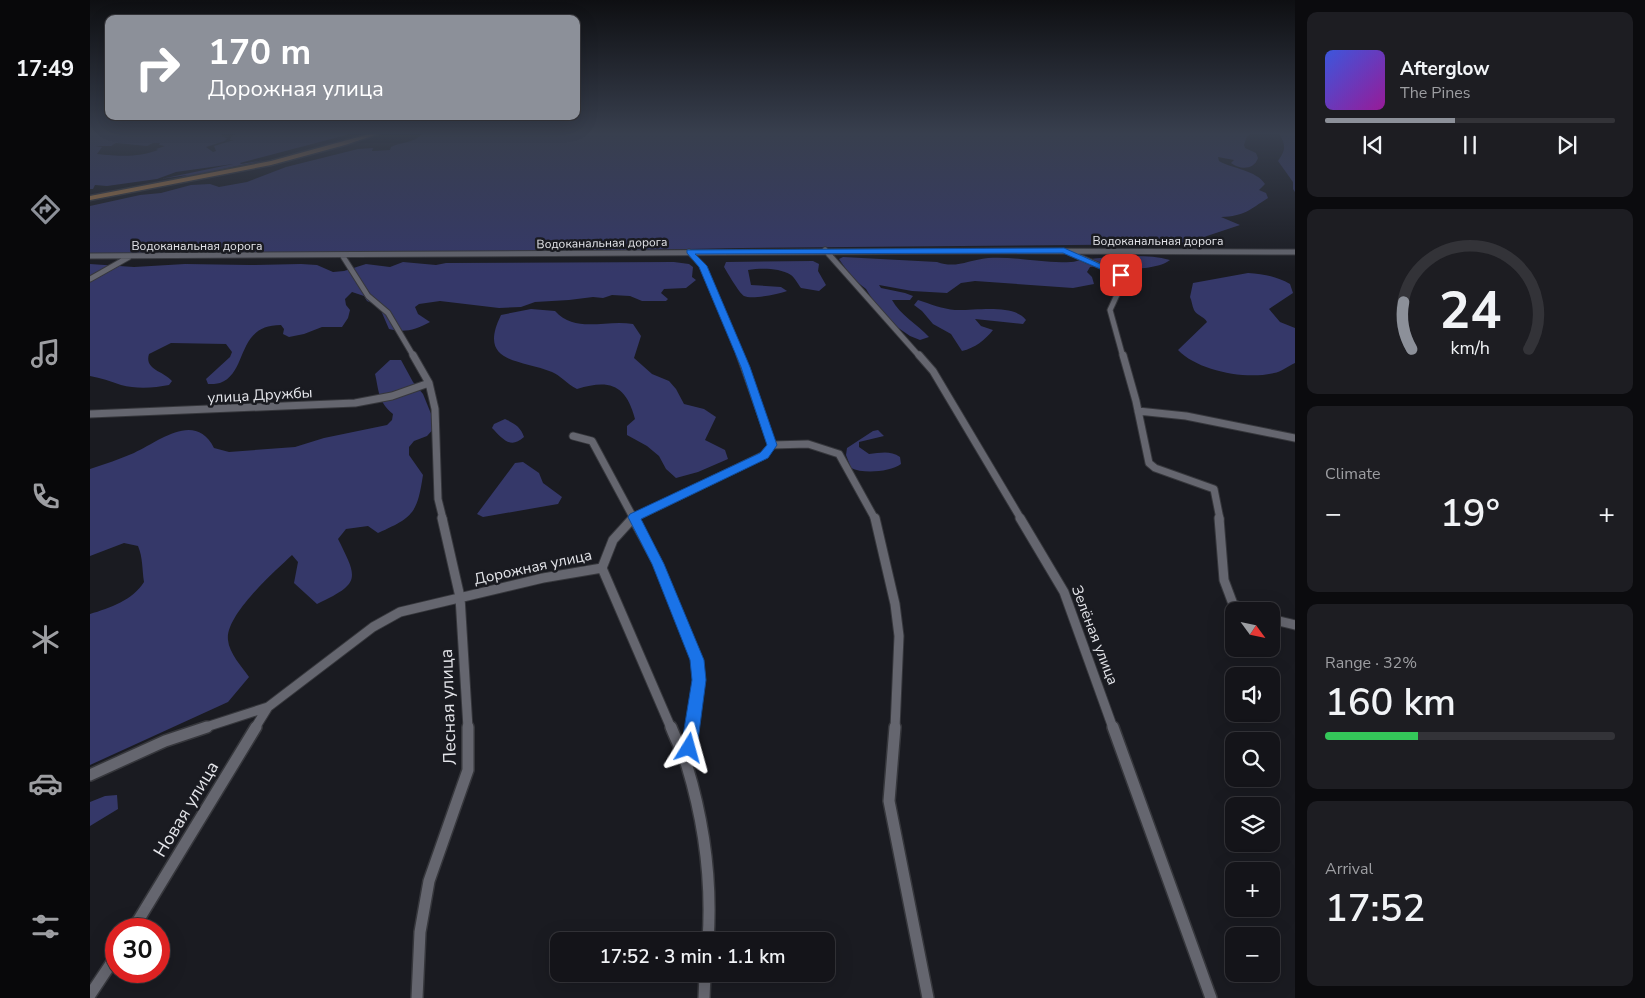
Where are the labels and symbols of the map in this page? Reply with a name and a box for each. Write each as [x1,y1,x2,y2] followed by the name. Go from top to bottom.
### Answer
[1093,233,1223,249] street label: Водоканальная дорога
[536,234,668,252] street label: Водоканальная дорога
[132,238,262,254] street label: Водоканальная дорога
[1100,254,1142,296] pin
[207,382,313,408] street label: улица Дружбы
[472,545,594,589] street label: Дорожная улица
[1067,582,1123,688] street label: Зелёная улица
[1225,602,1280,658] north arrow
[434,648,462,766] street label: Лесная улица
[662,721,714,773] position arrow
[148,757,224,861] street label: Новая улица
[105,918,170,983] speed limit sign: 30

